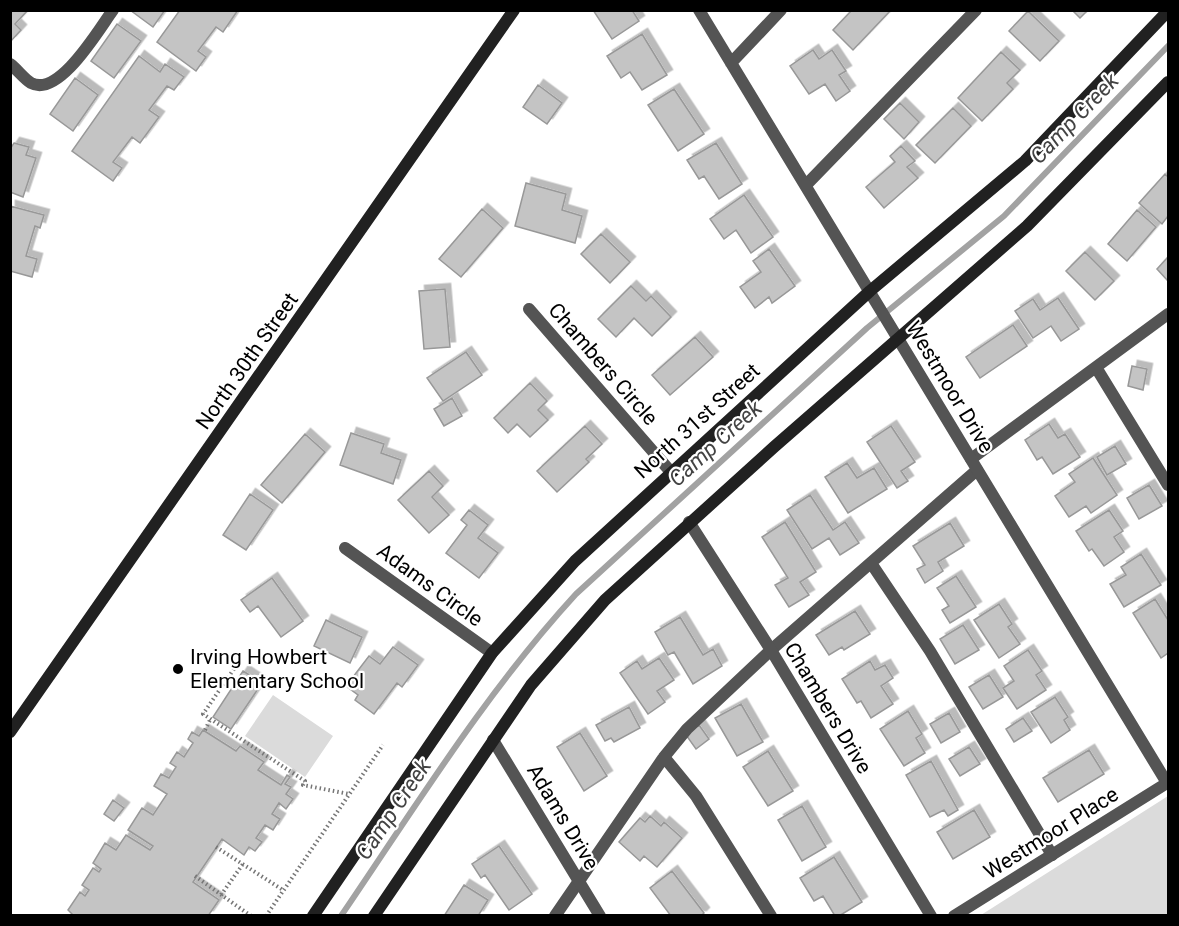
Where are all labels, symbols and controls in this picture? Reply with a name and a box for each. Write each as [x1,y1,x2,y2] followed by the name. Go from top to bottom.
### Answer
[1025,67,1124,169] water label: Camp Creek
[191,288,303,434] street label: North 30th Street
[543,298,663,430] street label: Chambers Circle
[901,317,999,457] street label: Westmoor Drive
[629,358,765,484] street label: North 31st Street
[664,394,768,491] water label: Camp Creek
[373,539,487,631] street label: Adams Circle
[780,638,876,778] street label: Chambers Drive
[190,645,364,693] place label: Irving Howbert Elementary School
[171,662,185,676] marker: Irving Howbert Elementary School
[351,753,437,864] water label: Camp Creek
[522,760,604,874] street label: Adams Drive
[979,782,1123,884] street label: Westmoor Place

